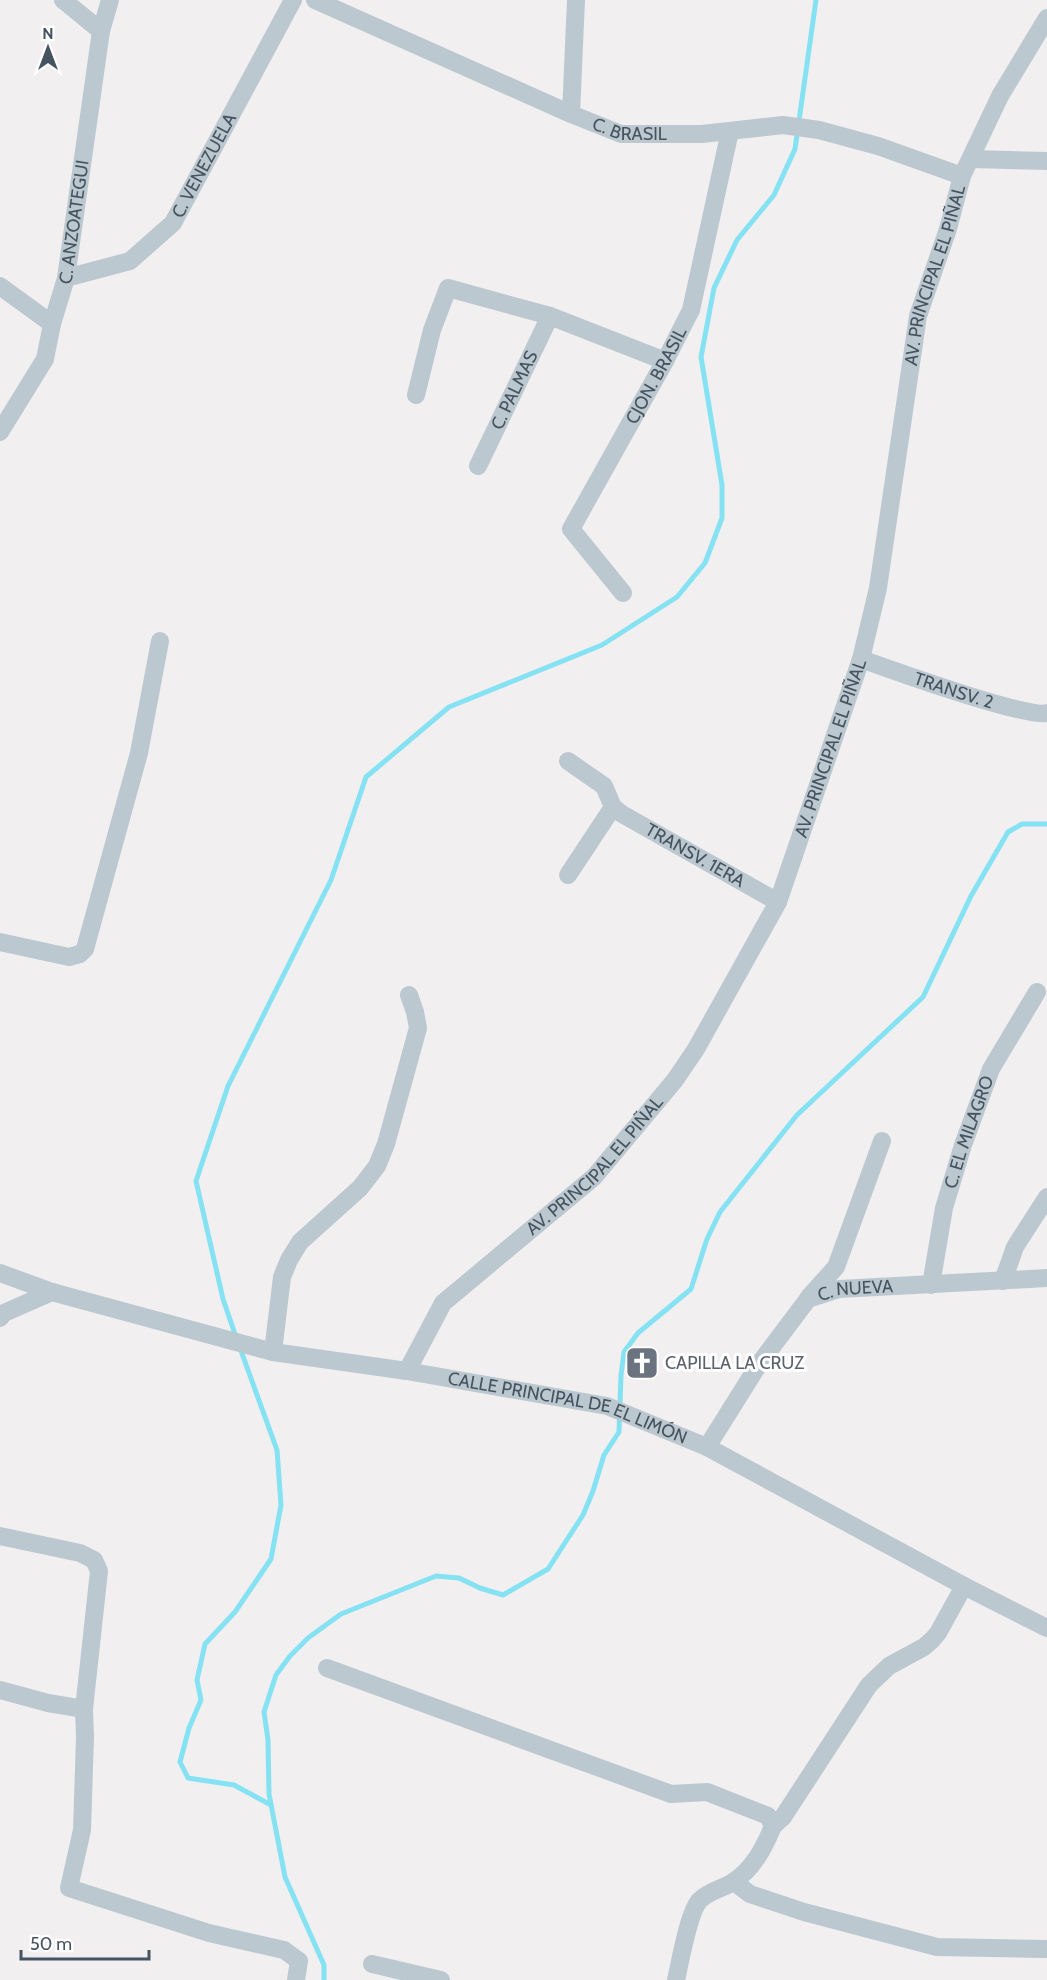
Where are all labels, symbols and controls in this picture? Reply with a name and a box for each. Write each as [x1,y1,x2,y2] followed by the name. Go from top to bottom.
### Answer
[18,18,78,78] north arrow
[42,24,54,43] text: N
[167,109,241,222] street label: C. VENEZUELA
[589,113,667,145] street label: C. BRASIL
[54,159,94,287] street label: C. ANZOATEGUI
[900,183,970,367] street label: AV. PRINCIPAL EL PIÑAL
[621,324,691,428] street label: CJON. BRASIL
[486,347,543,433] street label: C. PALMAS
[790,656,871,840] street label: AV. PRINCIPAL EL PIÑAL
[911,667,996,713] street label: TRANSV. 2
[642,818,749,892] street label: TRANSV. 1ERA
[940,1073,999,1191] street label: C. EL MILAGRO
[522,1092,668,1240] street label: AV. PRINCIPAL EL PIÑAL
[815,1275,894,1306] street label: C. NUEVA
[624,1345,660,1381] church icon: CAPILLA LA CRUZ
[665,1352,804,1374] place label: CAPILLA LA CRUZ
[446,1367,691,1449] street label: CALLE PRINCIPAL DE EL LIMÓN
[21,1923,148,1961] scale bar
[30,1933,72,1955] text: 50 m

